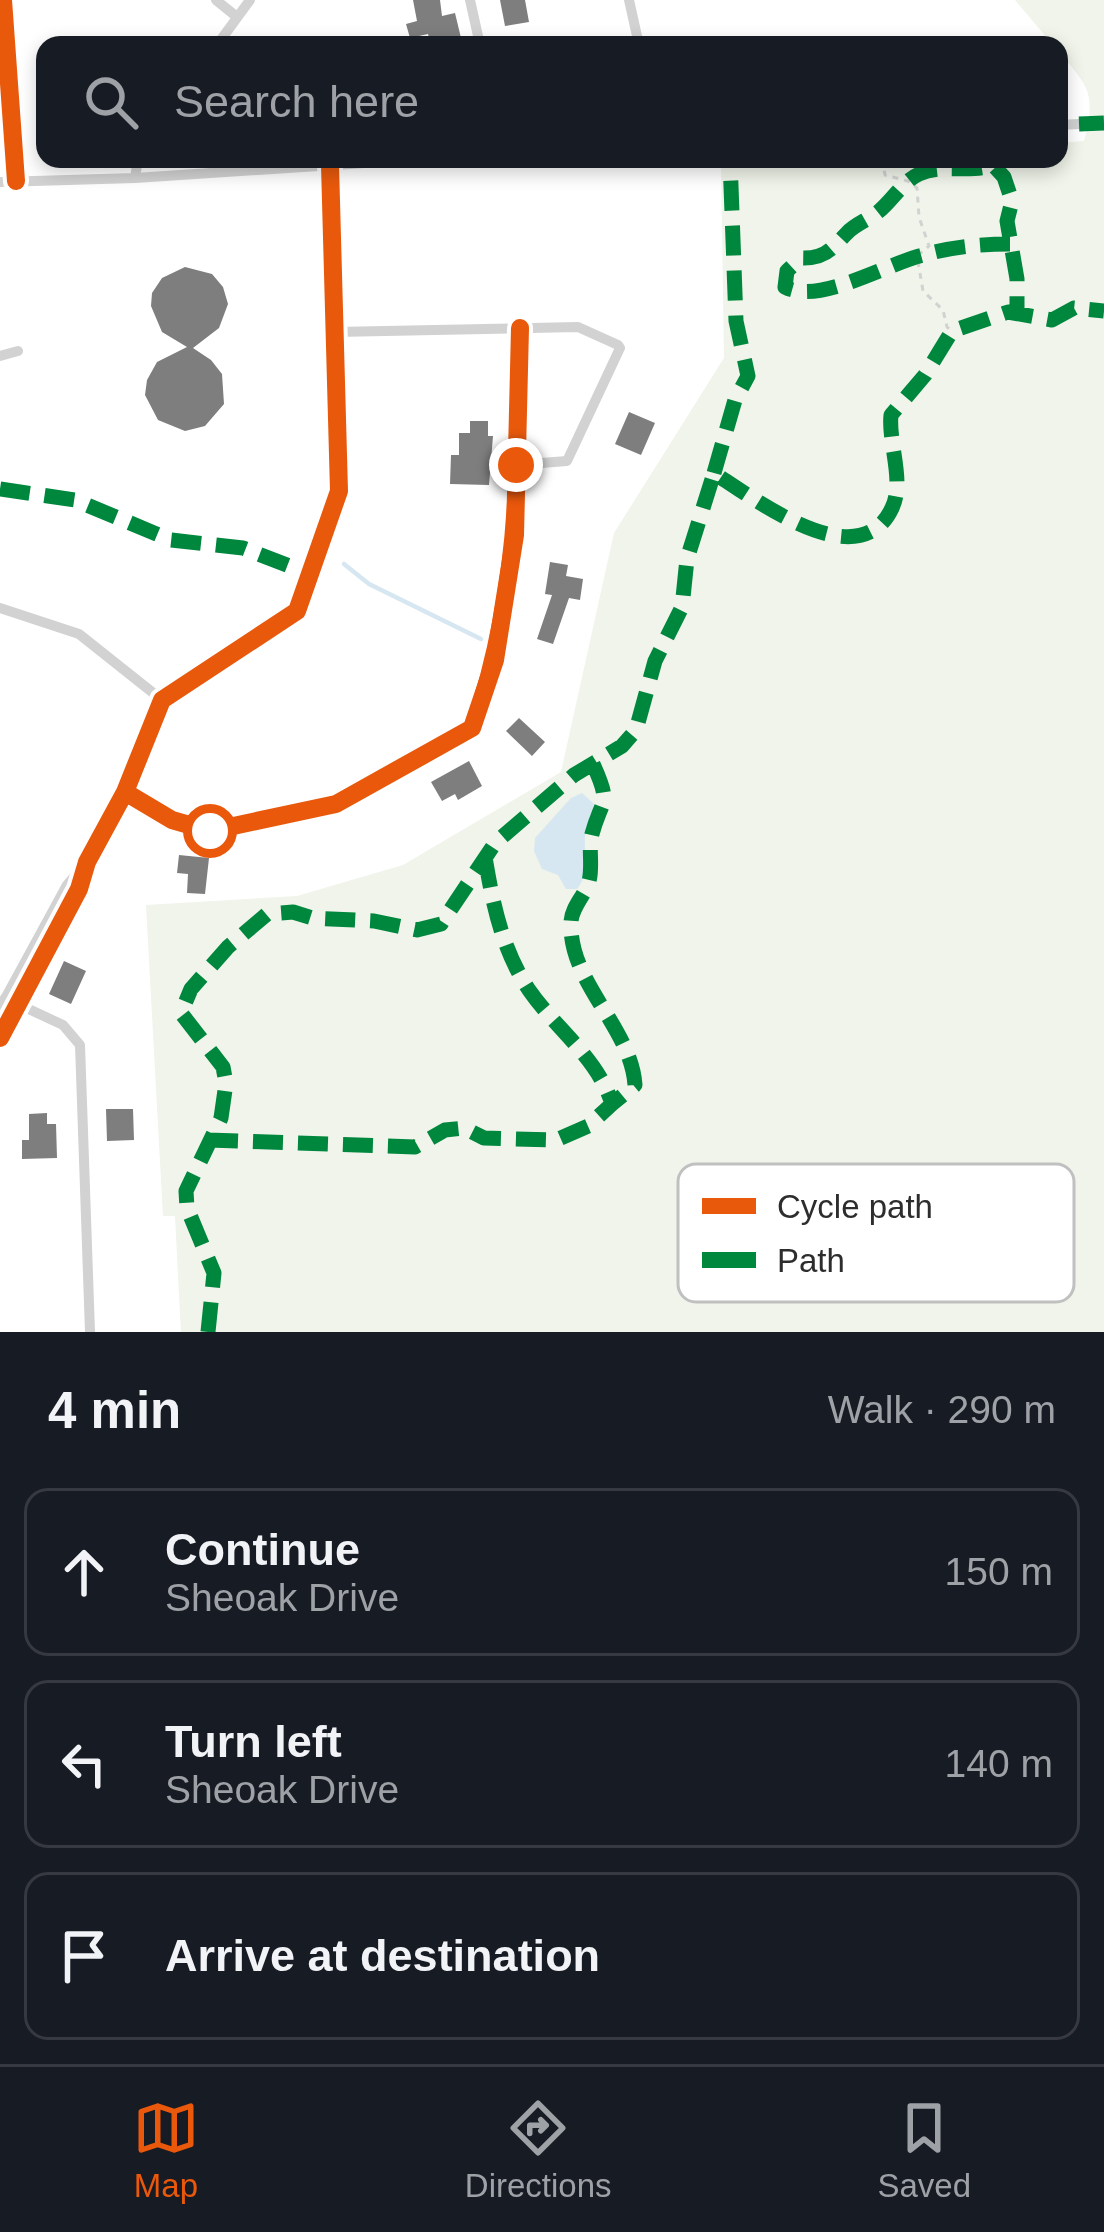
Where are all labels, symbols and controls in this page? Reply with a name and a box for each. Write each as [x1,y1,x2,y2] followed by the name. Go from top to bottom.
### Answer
[36,36,1068,168] search box
[78,69,144,135] icon: search
[174,76,419,127] text: Search here
[489,438,543,492] route end
[183,804,237,858] route start
[678,1164,1074,1302] legend
[777,1188,933,1225] text: Cycle path
[777,1242,845,1279] text: Path
[48,1382,181,1439] text: 4 min
[828,1388,1056,1431] text: Walk · 290 m
[165,1524,360,1575] text: Continue
[51,1539,117,1605] icon: ahead
[945,1550,1053,1593] text: 150 m
[165,1576,399,1619] text: Sheoak Drive
[165,1716,342,1767] text: Turn left
[51,1731,117,1797] icon: left
[945,1742,1053,1785] text: 140 m
[165,1768,399,1811] text: Sheoak Drive
[51,1923,117,1989] icon: arrive
[165,1930,600,1981] text: Arrive at destination
[133,2095,199,2205] tab: Map
[465,2095,612,2205] tab: Directions
[877,2095,971,2205] tab: Saved

